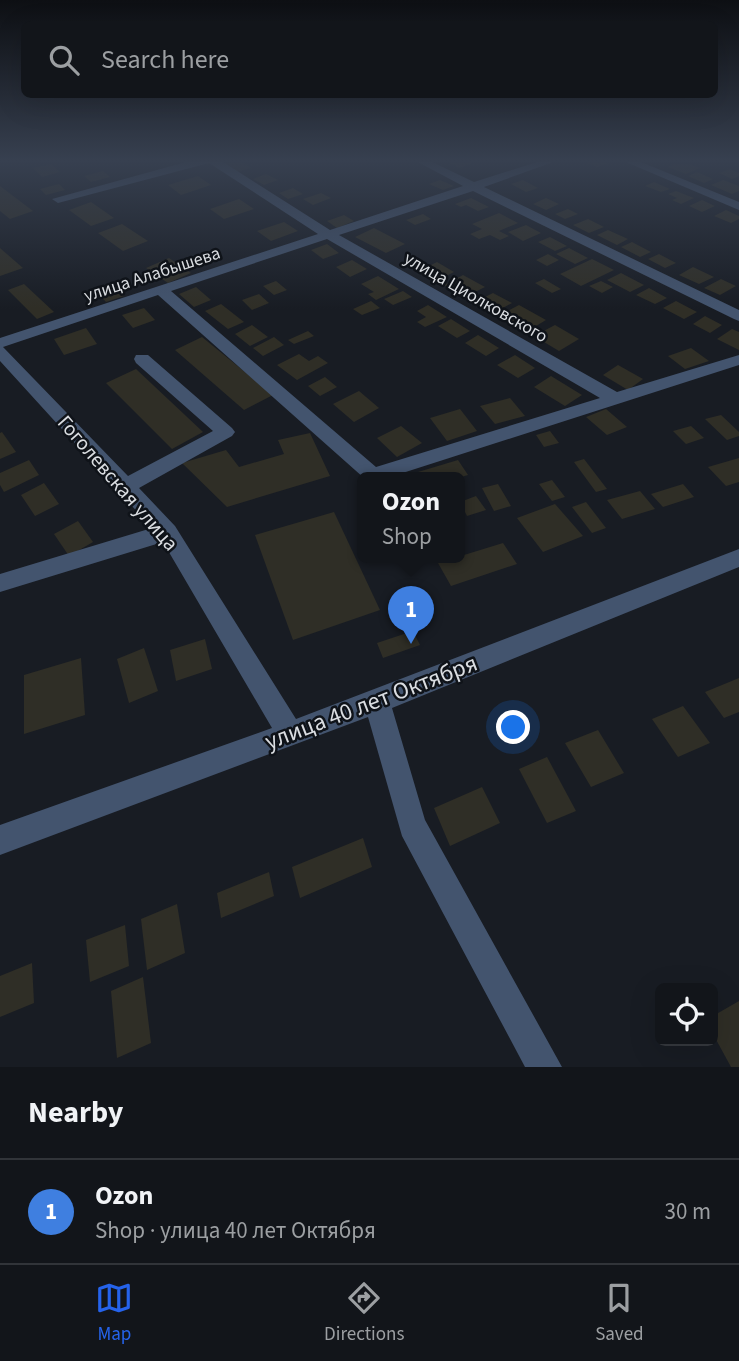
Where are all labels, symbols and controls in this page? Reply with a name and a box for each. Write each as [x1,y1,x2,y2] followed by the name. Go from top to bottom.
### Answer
[21,21,718,98] search box
[45,41,83,79] icon: search
[101,41,229,78] text: Search here
[81,241,224,308] street label: улица Алабышева
[399,246,552,349] street label: улица Циолковского
[50,408,186,558] street label: Гоголевская улица
[357,472,465,563] popup
[382,483,440,520] text: Ozon
[382,520,432,553] text: Shop
[388,586,434,644] pin: 1
[260,646,483,759] street label: улица 40 лет Октября
[496,710,530,744] your location
[655,983,718,1046] map controls
[655,983,718,1046] button: locate
[28,1091,123,1134] text: Nearby
[95,1177,153,1214] text: Ozon
[45,1195,57,1228] text: 1
[664,1195,711,1228] text: 30 m
[95,1214,376,1247] text: Shop · улица 40 лет Октября
[95,1279,133,1348] tab: Map
[324,1279,404,1348] tab: Directions
[595,1279,644,1348] tab: Saved

